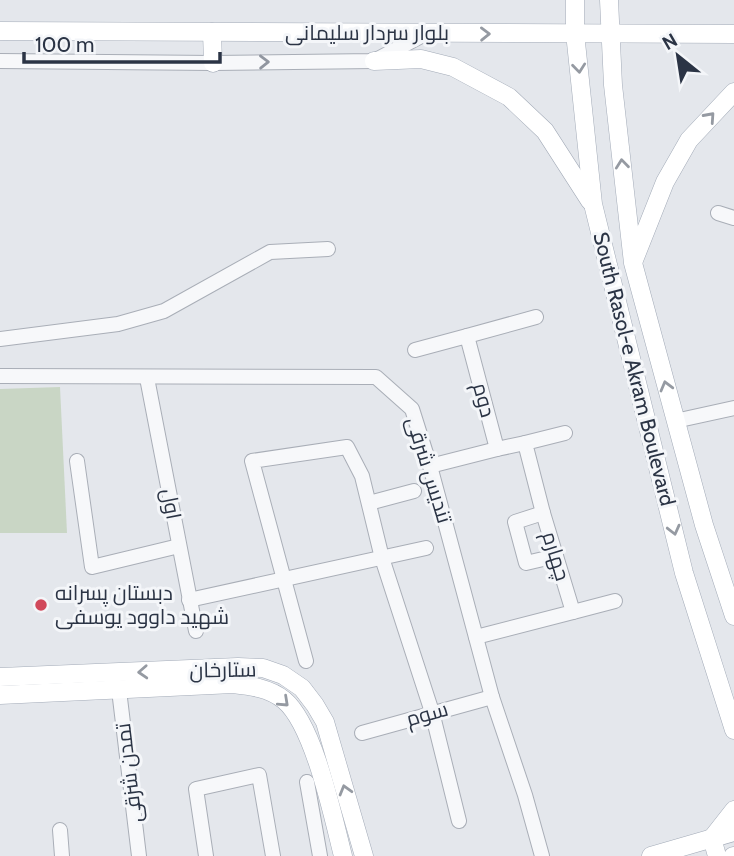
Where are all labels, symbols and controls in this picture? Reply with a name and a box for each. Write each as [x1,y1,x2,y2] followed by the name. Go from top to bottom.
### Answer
[285,20,449,46] street label: بلوار سردار سلیمانی
[24,21,220,65] scale bar
[643,21,713,91] north arrow
[479,26,490,41] one-way arrow
[658,28,681,55] text: N
[35,32,94,57] text: 100 m
[259,54,270,70] one-way arrow
[571,62,586,74] one-way arrow
[701,112,714,125] one-way arrow
[615,158,630,169] one-way arrow
[588,229,681,508] street label: South Rasol-e Akram Boulevard
[466,380,501,420] street label: دوم
[660,381,674,393] one-way arrow
[400,414,458,527] street label: تندیس شرقی
[155,486,187,522] street label: اول
[665,524,680,536] one-way arrow
[535,528,576,584] street label: چهارم
[55,580,229,630] place label: دبستان پسرانه شهید داوود یوسفی
[33,597,49,613] marker: دبستان پسرانه شهید داوود یوسفی
[189,656,257,684] street label: ستارخان
[138,665,149,680] one-way arrow
[275,693,288,706] one-way arrow
[403,696,451,733] street label: سوم
[110,721,148,824] street label: تمدن شزقی
[339,785,354,797] one-way arrow

